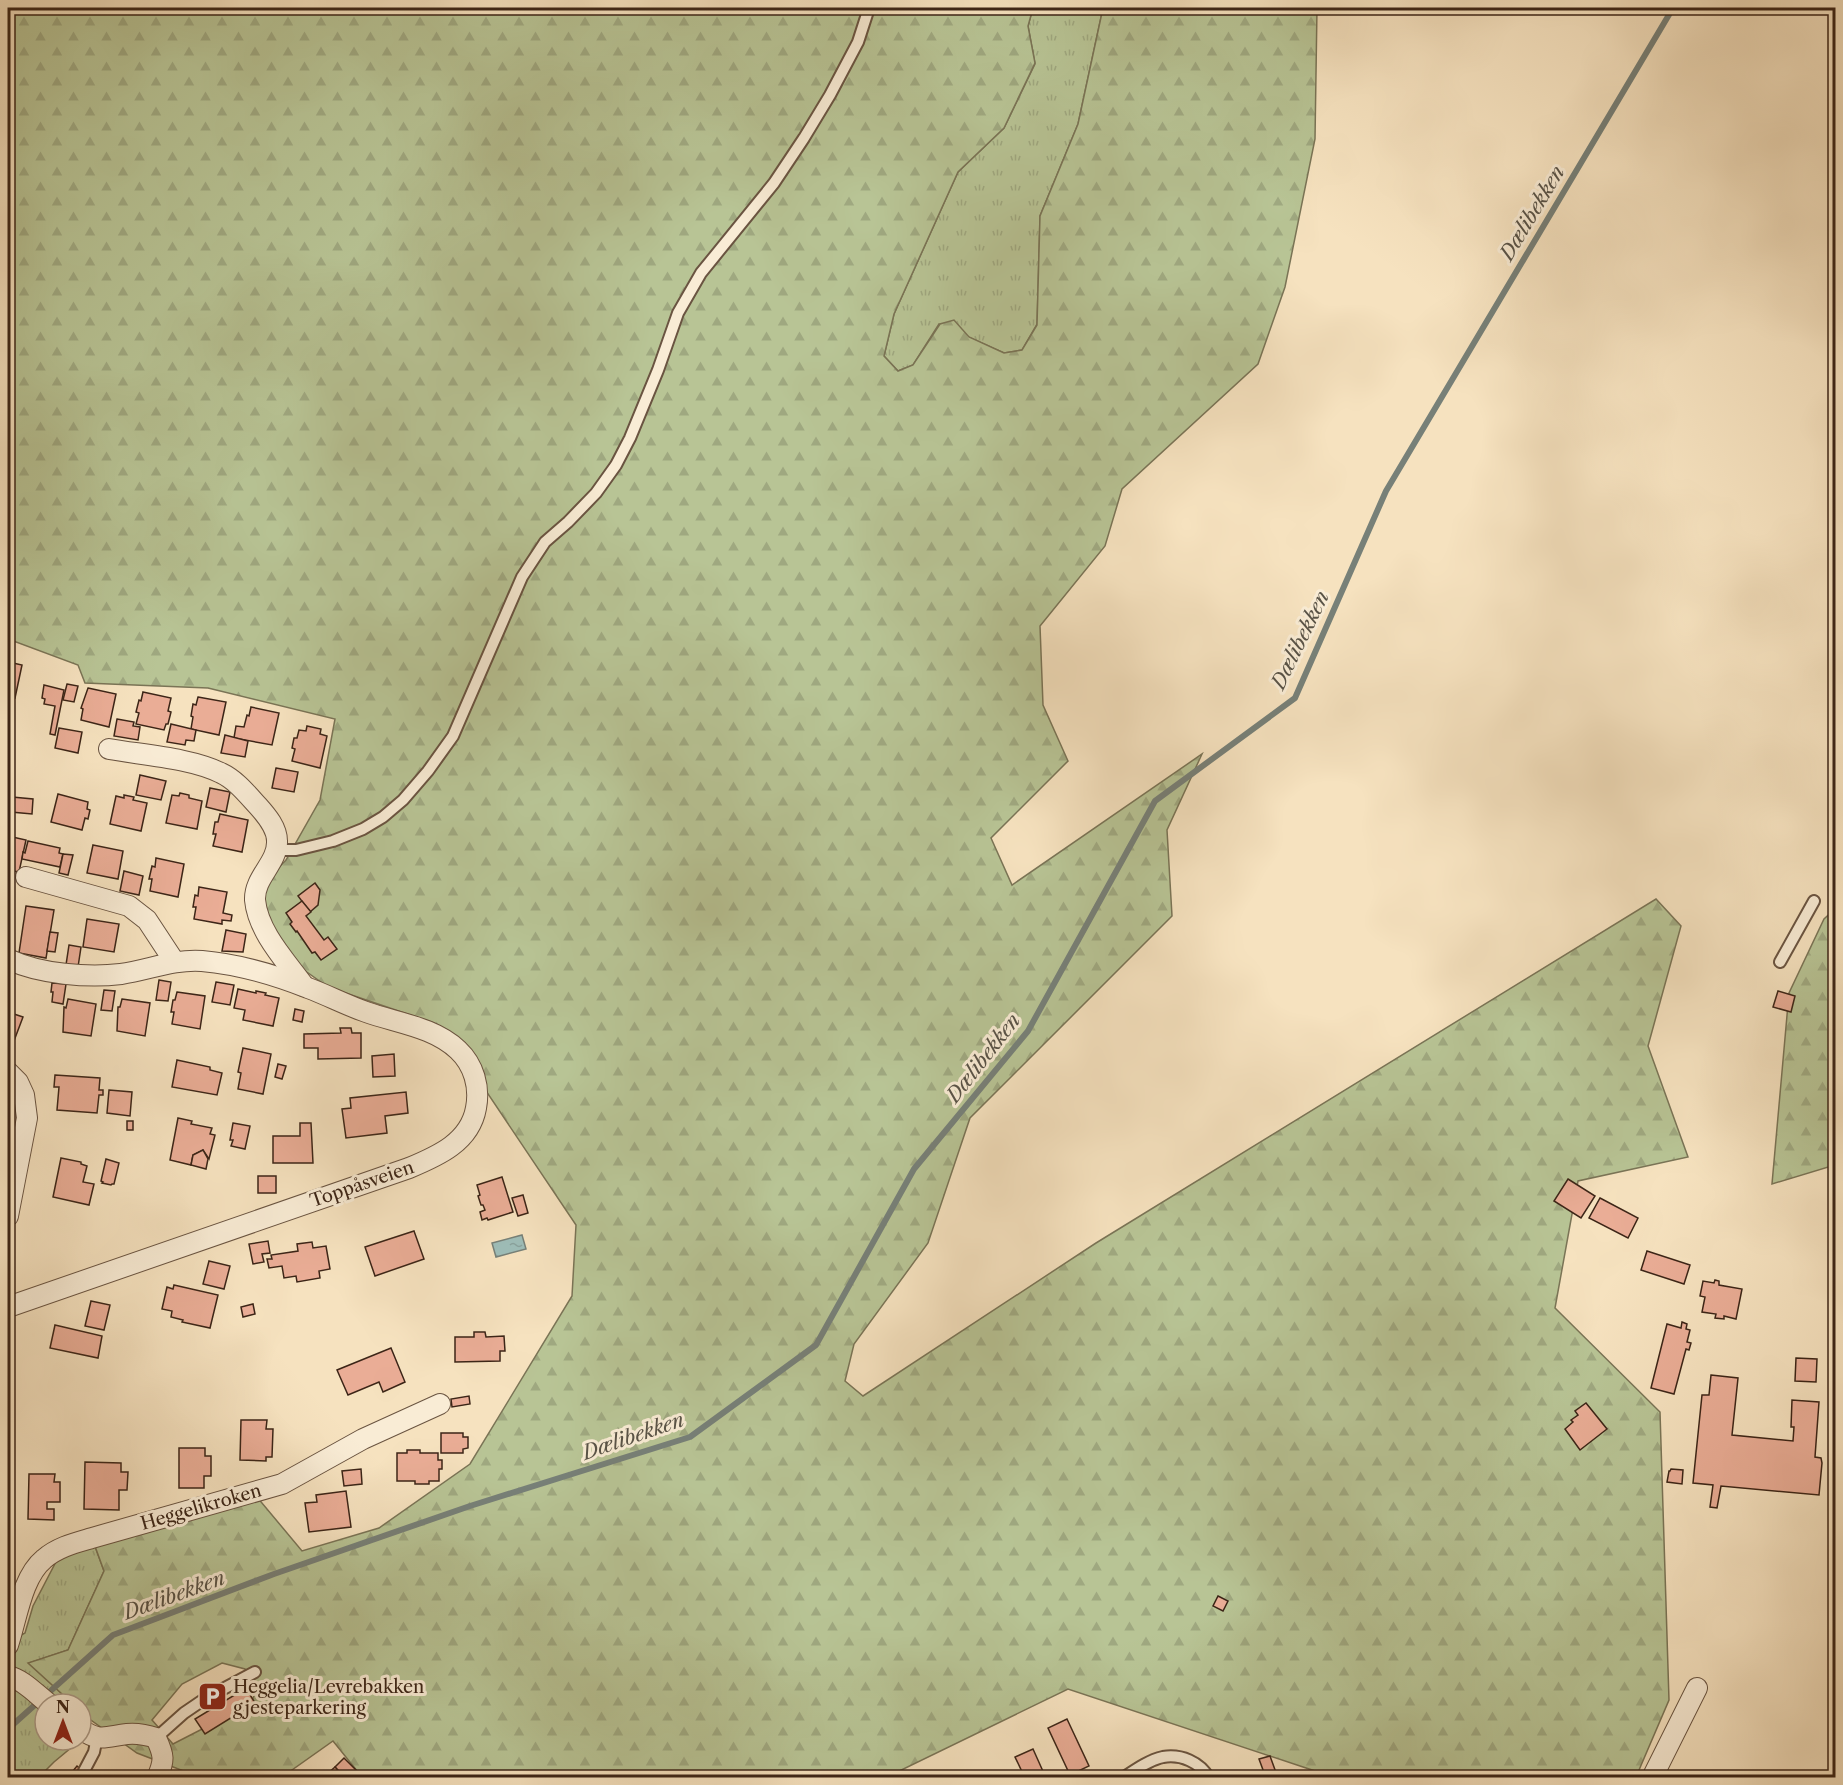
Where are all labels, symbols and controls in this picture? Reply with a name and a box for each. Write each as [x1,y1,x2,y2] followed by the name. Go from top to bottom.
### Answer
[1493,161,1570,266] water label: Dælibekken
[1265,587,1334,695] water label: Dælibekken
[940,1009,1025,1109] water label: Dælibekken
[307,1156,417,1212] street label: Toppåsveien
[577,1407,687,1465] water label: Dælibekken
[138,1479,264,1535] street label: Heggelikroken
[118,1566,228,1625] water label: Dælibekken
[233,1676,424,1719] place label: Heggelia/Levrebakken gjesteparkering
[196,1681,228,1713] parking icon: Heggelia/Levrebakken gjesteparkering
[33,1692,93,1752] north arrow
[56,1697,70,1717] text: N

